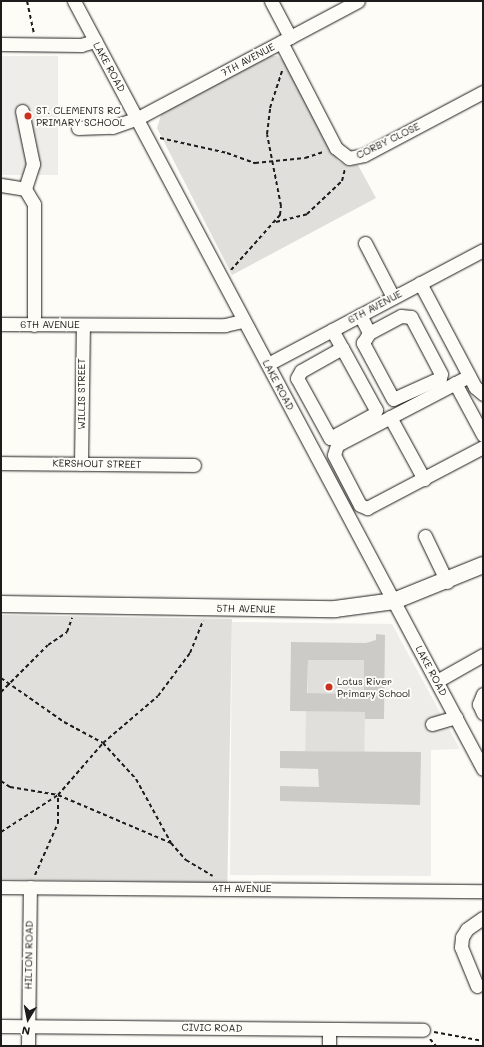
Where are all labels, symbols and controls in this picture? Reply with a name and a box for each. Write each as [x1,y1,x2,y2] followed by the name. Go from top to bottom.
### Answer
[90,40,128,94] street label: LAKE ROAD
[219,41,277,79] street label: 7TH AVENUE
[36,104,125,128] place label: ST. CLEMENTS RC PRIMARY SCHOOL
[23,111,33,121] marker: ST. CLEMENTS RC PRIMARY SCHOOL
[354,120,422,162] street label: CORBY CLOSE
[346,288,404,326] street label: 6TH AVENUE
[20,319,80,331] street label: 6TH AVENUE
[76,358,88,430] street label: WILLIS STREET
[260,358,296,412] street label: LAKE ROAD
[52,457,142,471] street label: KERSHOUT STREET
[216,602,276,616] street label: 5TH AVENUE
[413,644,449,698] street label: LAKE ROAD
[337,675,410,698] place label: Lotus River Primary School
[324,682,334,692] marker: Lotus River Primary School
[212,883,272,895] street label: 4TH AVENUE
[22,920,36,990] street label: HILTON ROAD
[8,999,48,1039] north arrow
[182,1021,242,1035] street label: CIVIC ROAD
[20,1023,31,1039] text: N

